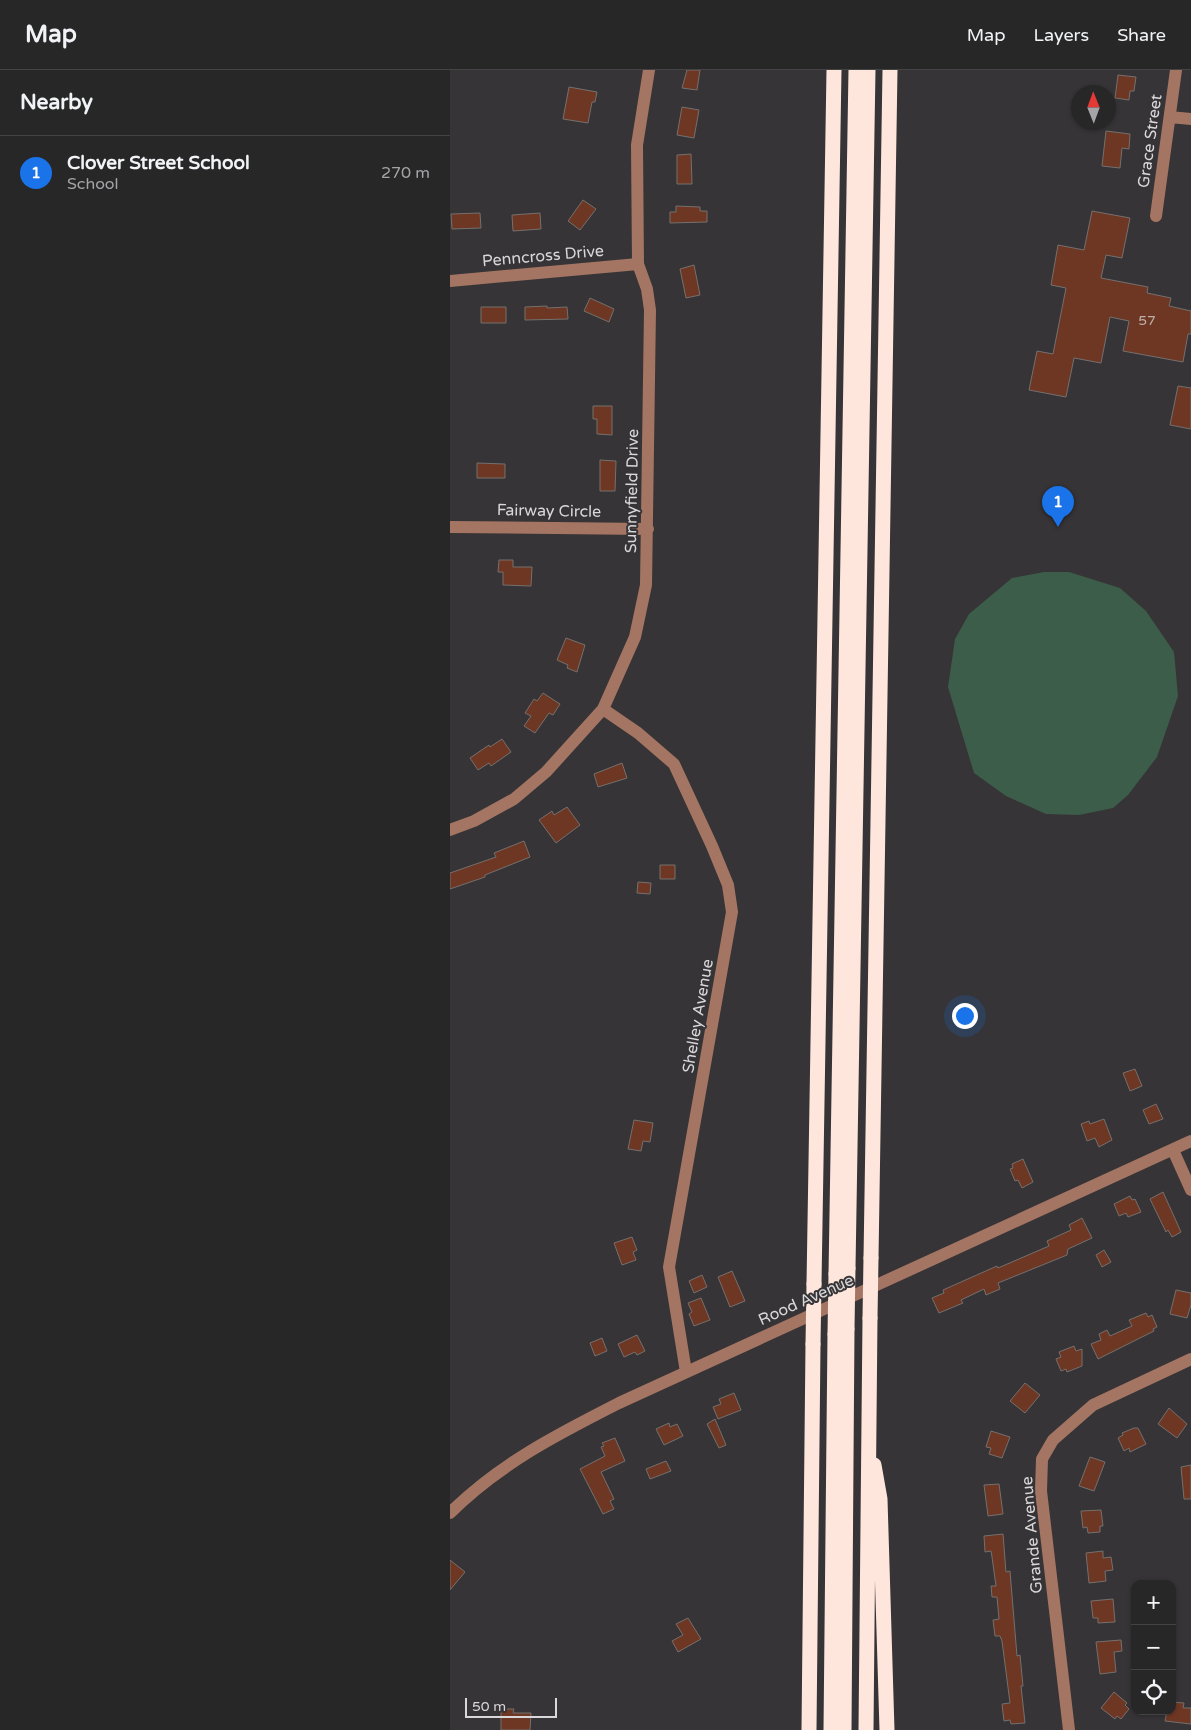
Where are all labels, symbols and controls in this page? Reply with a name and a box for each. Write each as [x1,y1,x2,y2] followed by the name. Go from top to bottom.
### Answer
[25,20,77,49] text: Map
[967,24,1006,46] text: Map
[1034,24,1089,46] text: Layers
[1117,24,1166,46] text: Share
[1071,85,1116,130] north arrow
[20,90,93,115] text: Nearby
[1134,93,1166,189] street label: Grace Street
[67,152,250,174] text: Clover Street School
[31,163,41,183] text: 1
[381,163,430,183] text: 270 m
[67,174,119,194] text: School
[481,241,605,271] street label: Penncross Drive
[1138,312,1156,329] house number: 57
[621,429,643,553] street label: Sunnyfield Drive
[1042,486,1074,527] pin: 1
[497,500,601,522] street label: Fairway Circle
[678,957,718,1075] street label: Shelley Avenue
[952,1003,978,1029] your location
[755,1270,857,1330] street label: Rood Avenue
[1017,1476,1047,1594] street label: Grande Avenue
[1131,1580,1176,1715] map controls
[1131,1580,1176,1625] button: +
[1131,1625,1176,1670] button: −
[1131,1670,1176,1715] button: locate
[465,1695,558,1718] scale bar
[472,1698,506,1715] text: 50 m

